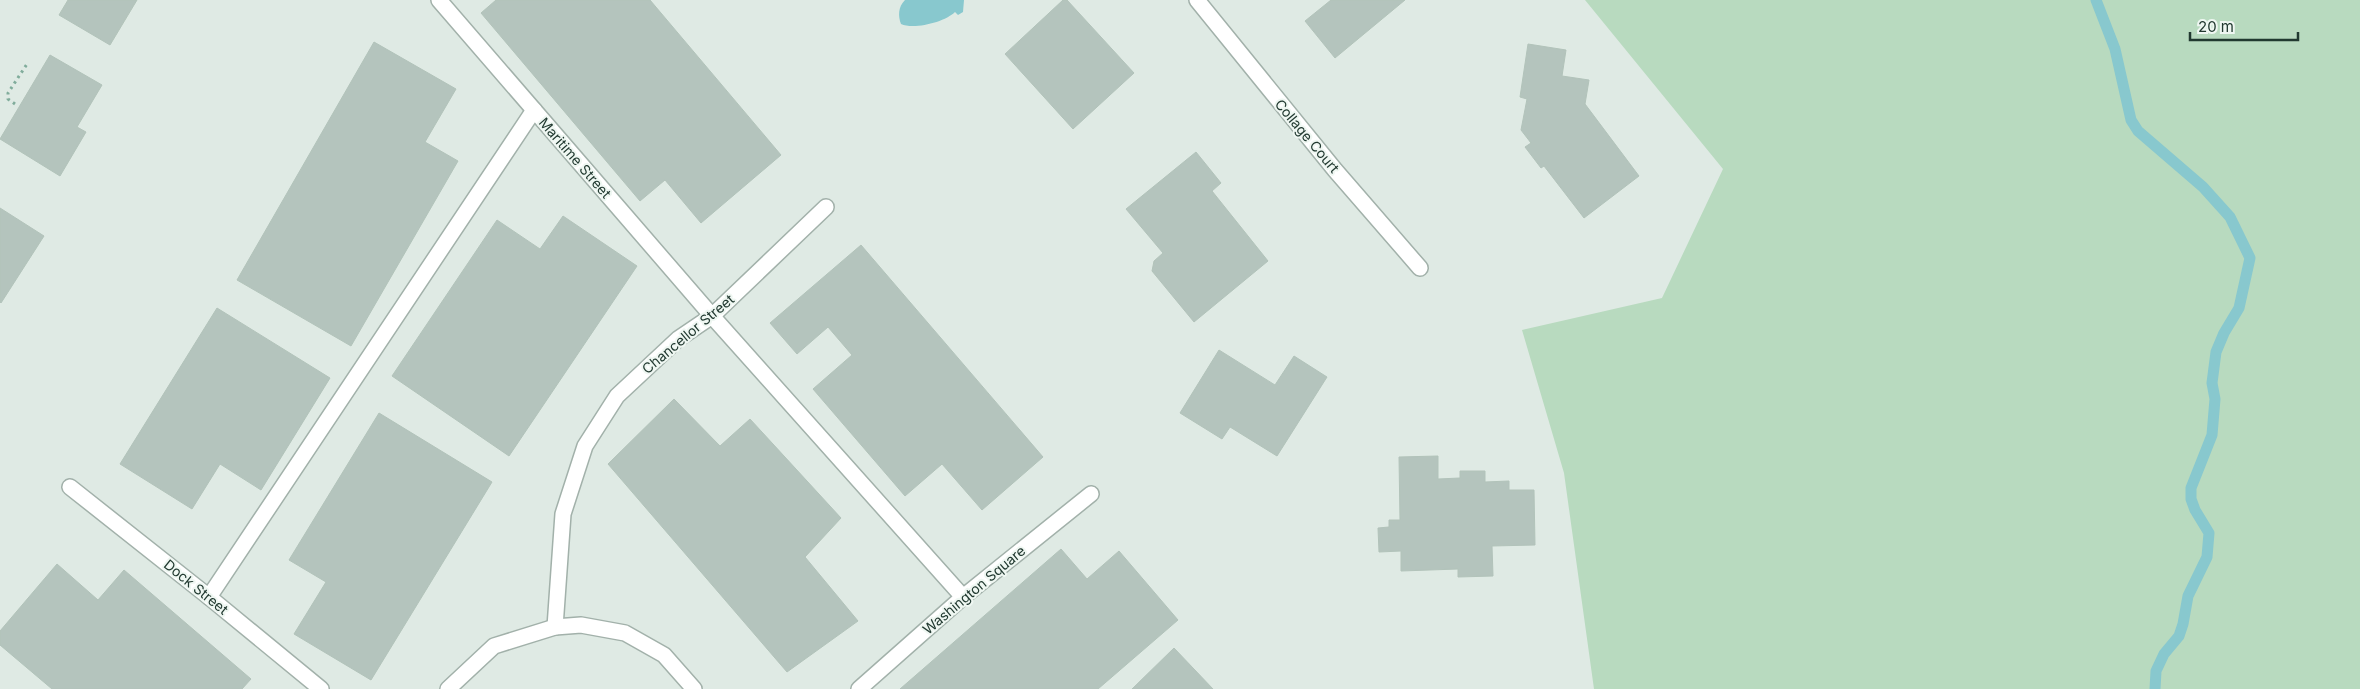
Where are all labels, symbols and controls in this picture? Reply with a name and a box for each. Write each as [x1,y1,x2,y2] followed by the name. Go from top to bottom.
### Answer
[2190,10,2298,42] scale bar
[2198,17,2234,36] text: 20 m
[1272,95,1343,176] street label: Collage Court
[536,114,615,202] street label: Maritime Street
[638,290,737,377] street label: Chancellor Street
[919,542,1028,638] street label: Washington Square
[161,556,232,618] street label: Dock Street

